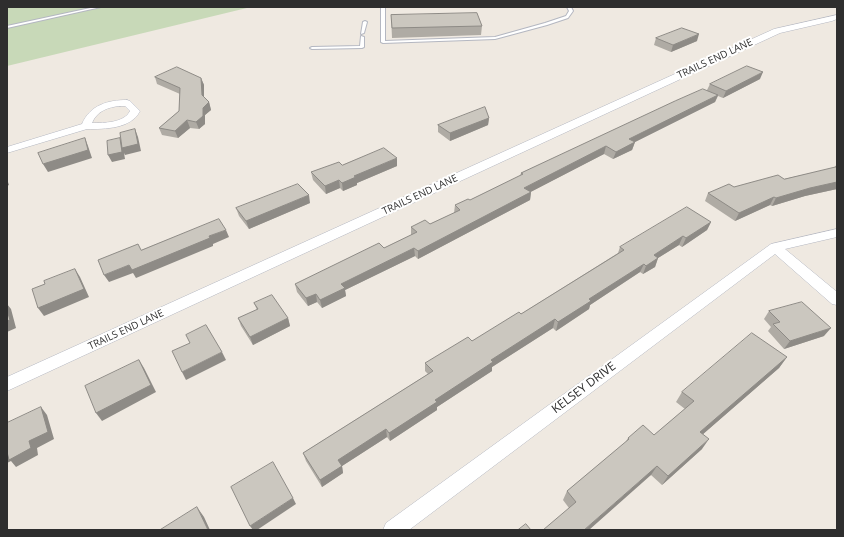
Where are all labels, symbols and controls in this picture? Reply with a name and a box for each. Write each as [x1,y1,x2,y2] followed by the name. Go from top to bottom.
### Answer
[675,36,755,82] street label: TRAILS END LANE
[380,172,460,218] street label: TRAILS END LANE
[86,307,166,353] street label: TRAILS END LANE
[549,359,619,417] street label: KELSEY DRIVE

